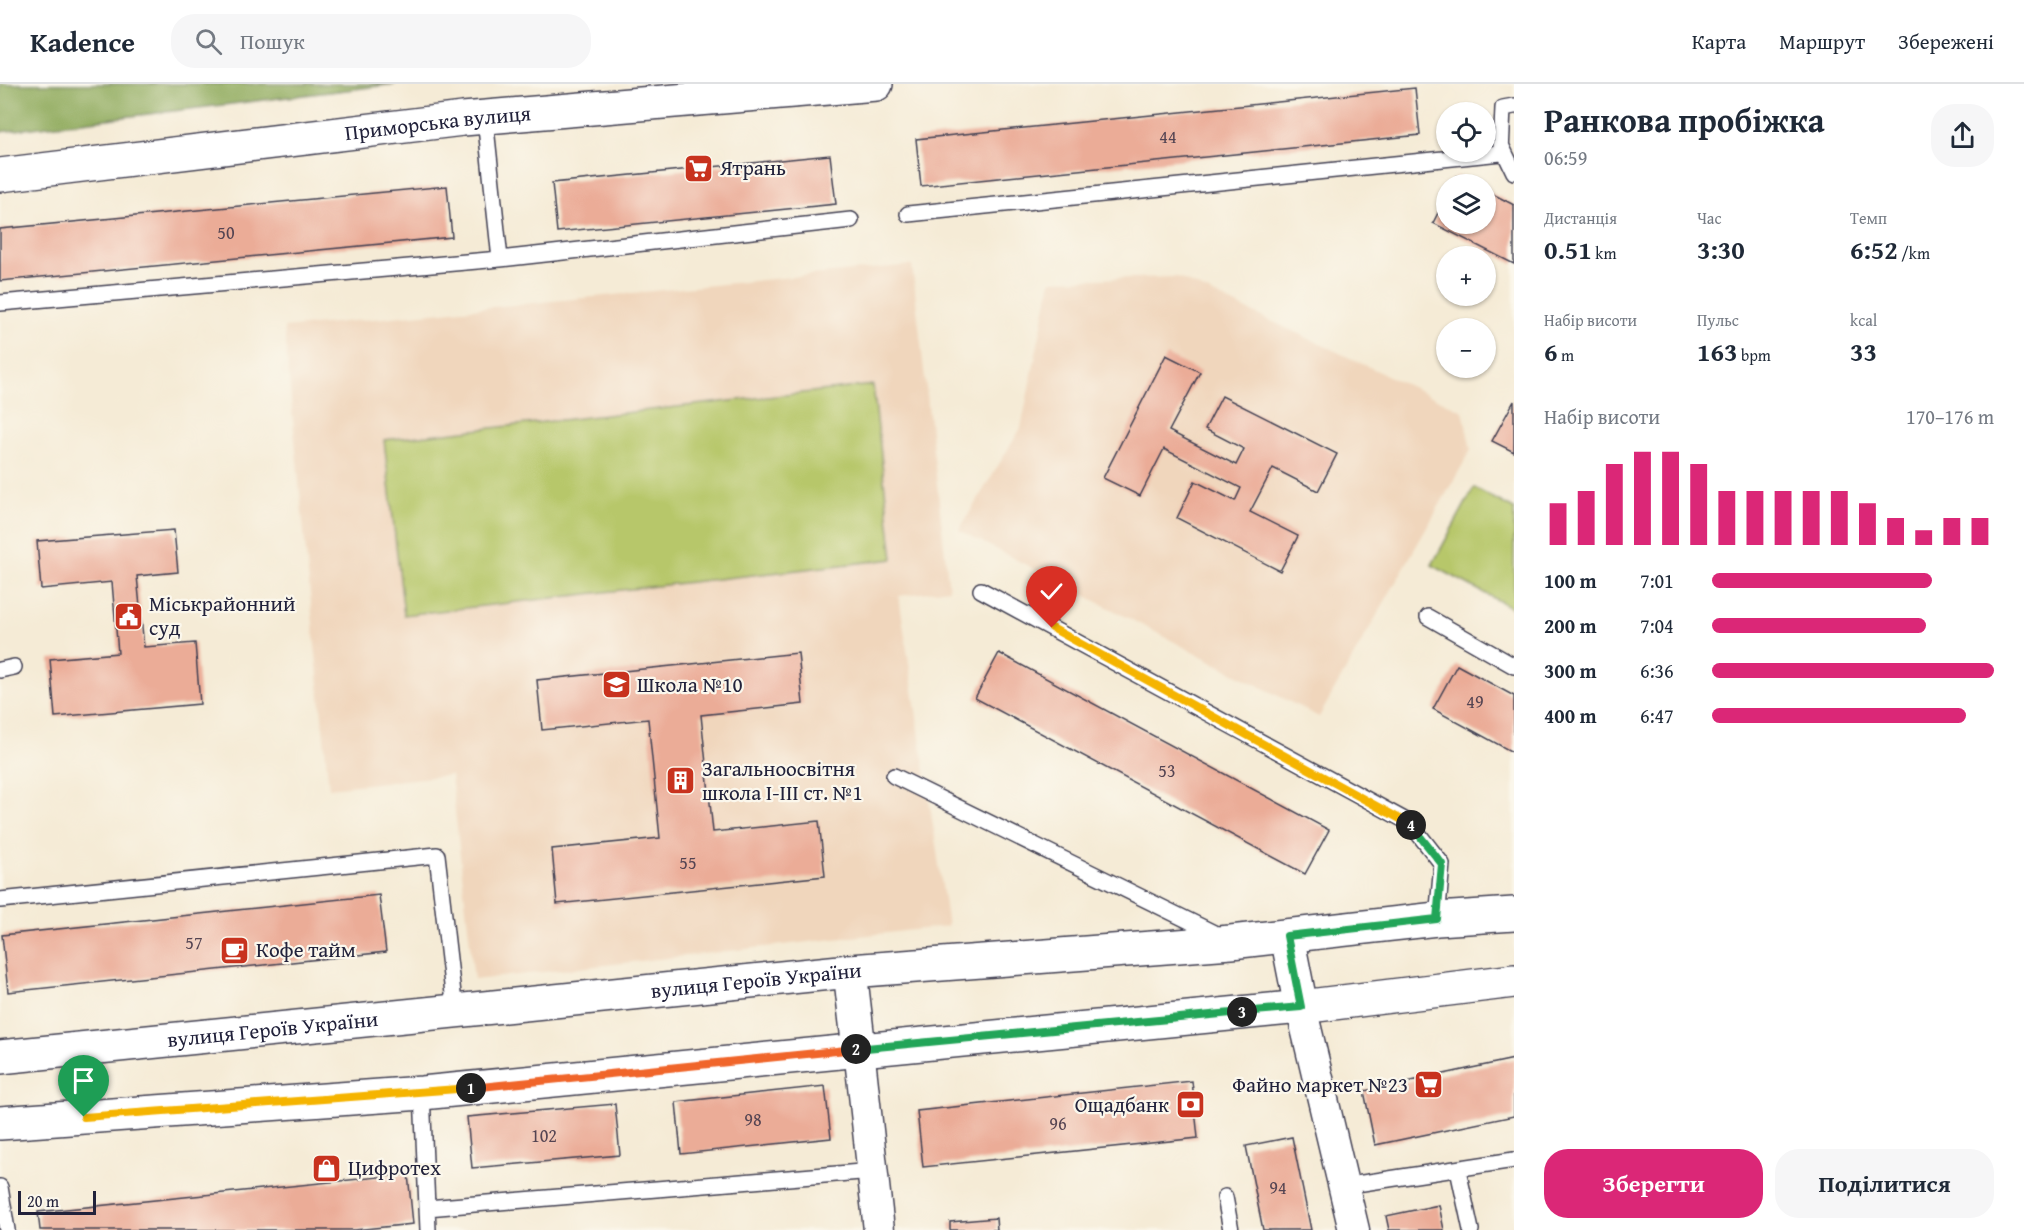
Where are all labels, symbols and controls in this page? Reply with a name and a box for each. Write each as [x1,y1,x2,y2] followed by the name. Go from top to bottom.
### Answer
[171,14,591,68] search box
[30,21,135,62] text: Kadence
[192,25,225,58] icon: search
[240,25,305,57] text: Пошук
[1692,26,1746,57] text: Карта
[1779,26,1865,57] text: Маршрут
[1898,26,1994,57] text: Збережені
[1544,96,1825,144] text: Ранкова пробіжка
[343,97,532,148] street label: Приморська вулиця
[1436,102,1496,378] map controls
[1436,102,1496,162] button: locate
[1931,104,1994,167] button: share
[1159,123,1177,150] house number: 44
[1544,143,1587,172] text: 06:59
[683,152,715,184] supermarket icon: Ятрань
[719,152,786,183] place label: Ятрань
[1436,174,1496,234] button: layers
[1544,206,1617,230] text: Дистанція
[1697,206,1721,230] text: Час
[1850,206,1887,230] text: Темп
[217,219,235,246] house number: 50
[1544,230,1592,269] text: 0.51
[1697,230,1745,269] text: 3:30
[1850,230,1898,269] text: 6:52
[1592,241,1616,265] text: km
[1898,241,1930,265] text: /km
[1436,246,1496,306] button: +
[1544,308,1637,332] text: Набір висоти
[1697,308,1739,332] text: Пульс
[1850,308,1877,332] text: kcal
[1436,318,1496,378] button: −
[1544,332,1557,371] text: 6
[1697,332,1737,371] text: 163
[1850,332,1877,371] text: 33
[1557,343,1574,367] text: m
[1737,343,1771,367] text: bpm
[1544,402,1660,431] text: Набір висоти
[1906,402,1994,431] text: 170–176 m
[1026,566,1077,628] pin
[1544,566,1597,595] text: 100 m
[1640,566,1674,595] text: 7:01
[1035,575,1068,608] icon: check
[149,588,295,643] place label: Міськрайонний суд
[112,600,144,632] public building icon: Міськрайонний суд
[1544,611,1597,640] text: 200 m
[1640,611,1674,640] text: 7:04
[1544,656,1597,685] text: 300 m
[1640,656,1674,685] text: 6:36
[600,669,632,701] school or university icon: Школа №10
[637,669,743,700] place label: Школа №10
[1466,688,1484,715] house number: 49
[1544,701,1597,730] text: 400 m
[1640,701,1674,730] text: 6:47
[702,753,863,808] place label: Загальноосвітня школа І-ІІІ ст. №1
[1158,757,1176,784] house number: 53
[665,765,697,797] building icon: Загальноосвітня школа І-ІІІ ст. №1
[1396,810,1426,840] pin: 4
[1407,813,1415,837] text: 4
[679,849,697,876] house number: 55
[185,929,203,956] house number: 57
[219,934,251,966] cafe icon: Кофе тайм
[256,934,356,965] place label: Кофе тайм
[649,954,863,1006] street label: вулиця Героїв України
[1227,997,1257,1027] pin: 3
[1238,1000,1246,1024] text: 3
[166,1003,379,1055] street label: вулиця Героїв України
[841,1034,871,1064] pin: 2
[852,1037,860,1061] text: 2
[58,1055,109,1117] pin
[67,1064,100,1097] icon: arrive
[1232,1069,1408,1100] place label: Файно маркет №23
[1413,1069,1445,1101] supermarket icon: Файно маркет №23
[456,1073,486,1103] pin: 1
[467,1076,475,1100] text: 1
[1075,1089,1169,1120] place label: Ощадбанк
[1174,1089,1206,1121] bank icon: Ощадбанк
[744,1106,762,1133] house number: 98
[1049,1110,1067,1137] house number: 96
[531,1122,557,1149] house number: 102
[1544,1149,1763,1218] button: Зберегти
[1775,1149,1994,1218] button: Поділитися
[311,1152,343,1184] shop icon: Цифротех
[348,1152,441,1183] place label: Цифротех
[1269,1174,1287,1201] house number: 94
[18,1188,96,1216] scale bar
[27,1189,59,1213] text: 20 m

